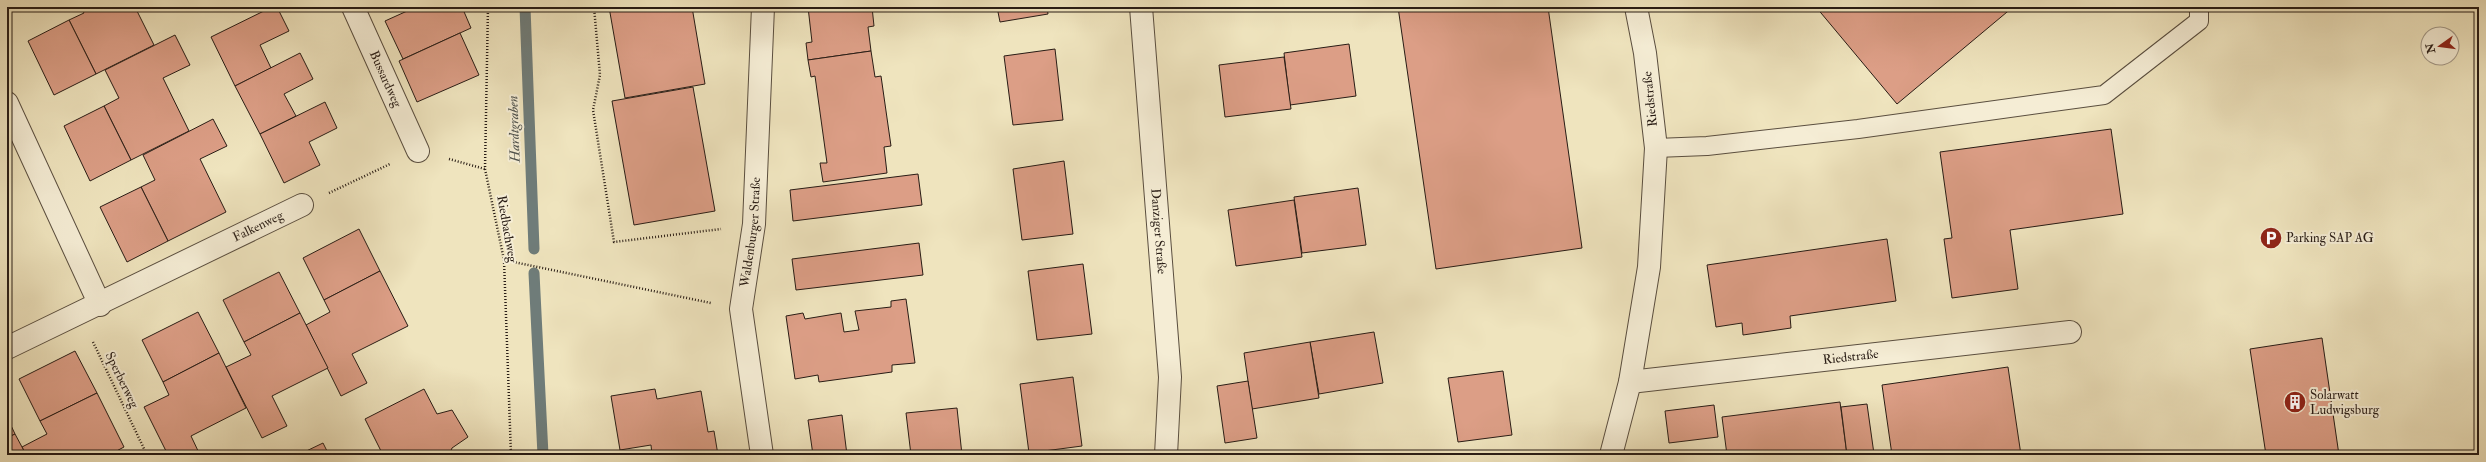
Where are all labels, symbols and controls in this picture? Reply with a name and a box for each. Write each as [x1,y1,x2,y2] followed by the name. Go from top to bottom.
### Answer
[2420,26,2460,66] north arrow
[2423,41,2439,56] text: N
[366,48,405,110] street label: Bussardweg
[1639,70,1661,128] street label: Riedstraße
[504,95,524,164] water label: Hardtgraben
[736,176,764,289] street label: Waldenburger Straße
[1147,188,1170,275] street label: Danziger Straße
[493,194,521,264] street label: Riedbachweg
[230,207,287,245] street label: Falkenweg
[2258,225,2284,251] parking icon: Parking SAP AG
[2286,230,2374,246] place label: Parking SAP AG
[1822,346,1880,368] street label: Riedstraße
[101,349,143,412] street label: Sperberweg
[2310,387,2380,418] place label: Solarwatt Ludwigsburg
[2282,389,2308,415] building icon: Solarwatt Ludwigsburg

